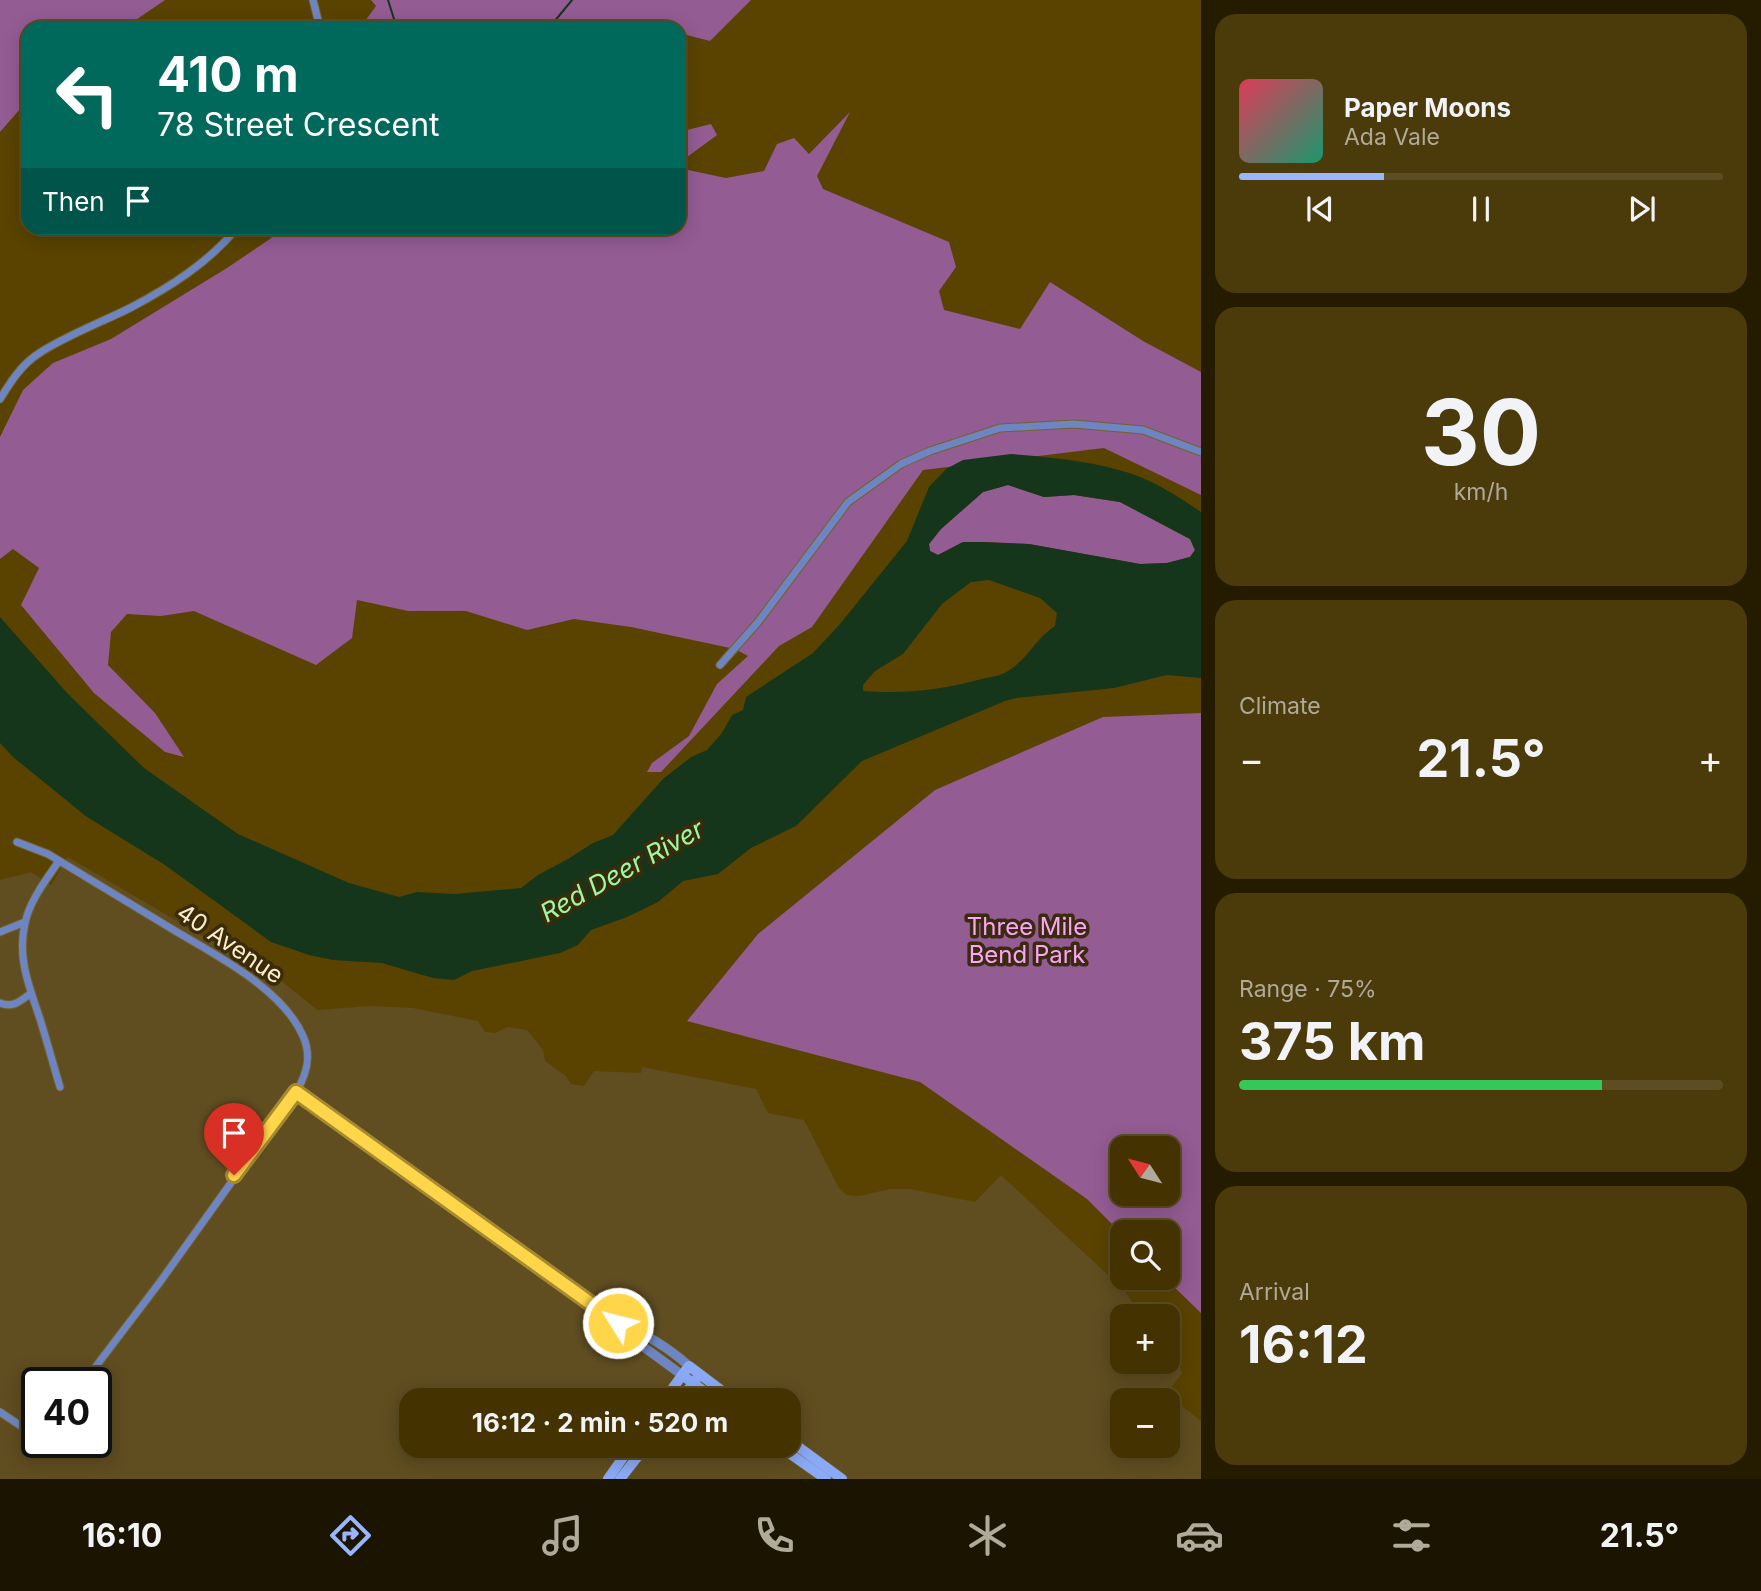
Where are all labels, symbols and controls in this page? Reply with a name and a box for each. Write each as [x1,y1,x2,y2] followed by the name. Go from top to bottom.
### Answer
[157,45,299,104] text: 410 m
[42,49,133,140] icon: left
[1344,92,1511,123] text: Paper Moons
[157,105,440,144] text: 78 Street Crescent
[1344,123,1440,151] text: Ada Vale
[119,182,157,220] icon: arrive
[42,186,105,217] text: Then
[1301,190,1339,228] icon: previous
[1462,190,1500,228] icon: pause
[1623,190,1661,228] icon: next
[1421,377,1541,487] text: 30
[1454,478,1508,506] text: km/h
[1239,692,1321,720] text: Climate
[1416,727,1546,790] text: 21.5°
[1239,736,1264,782] text: −
[1698,736,1723,782] text: +
[535,812,710,928] water label: Red Deer River
[172,898,289,990] street label: 40 Avenue
[967,912,1087,969] park label: Three Mile Bend Park
[1239,975,1377,1003] text: Range · 75%
[1239,1010,1425,1073] text: 375 km
[204,1103,264,1175] pin
[215,1114,253,1152] icon: arrive
[1110,1136,1180,1206] north arrow
[1110,1136,1180,1458] map controls
[1110,1220,1180,1290] button: search
[1239,1278,1310,1306] text: Arrival
[581,1286,655,1360] position arrow
[1110,1304,1180,1374] button: +
[1239,1313,1368,1376] text: 16:12
[21,1367,112,1458] speed limit sign: 40
[1110,1388,1180,1458] button: −
[472,1407,728,1438] text: 16:12 · 2 min · 520 m
[326,1511,375,1560] icon: directions
[538,1511,587,1560] icon: music
[750,1511,799,1560] icon: phone
[963,1511,1012,1560] icon: climate
[1175,1511,1224,1560] icon: car
[1387,1511,1436,1560] icon: filters
[82,1516,162,1555] text: 16:10
[1600,1516,1679,1555] text: 21.5°

